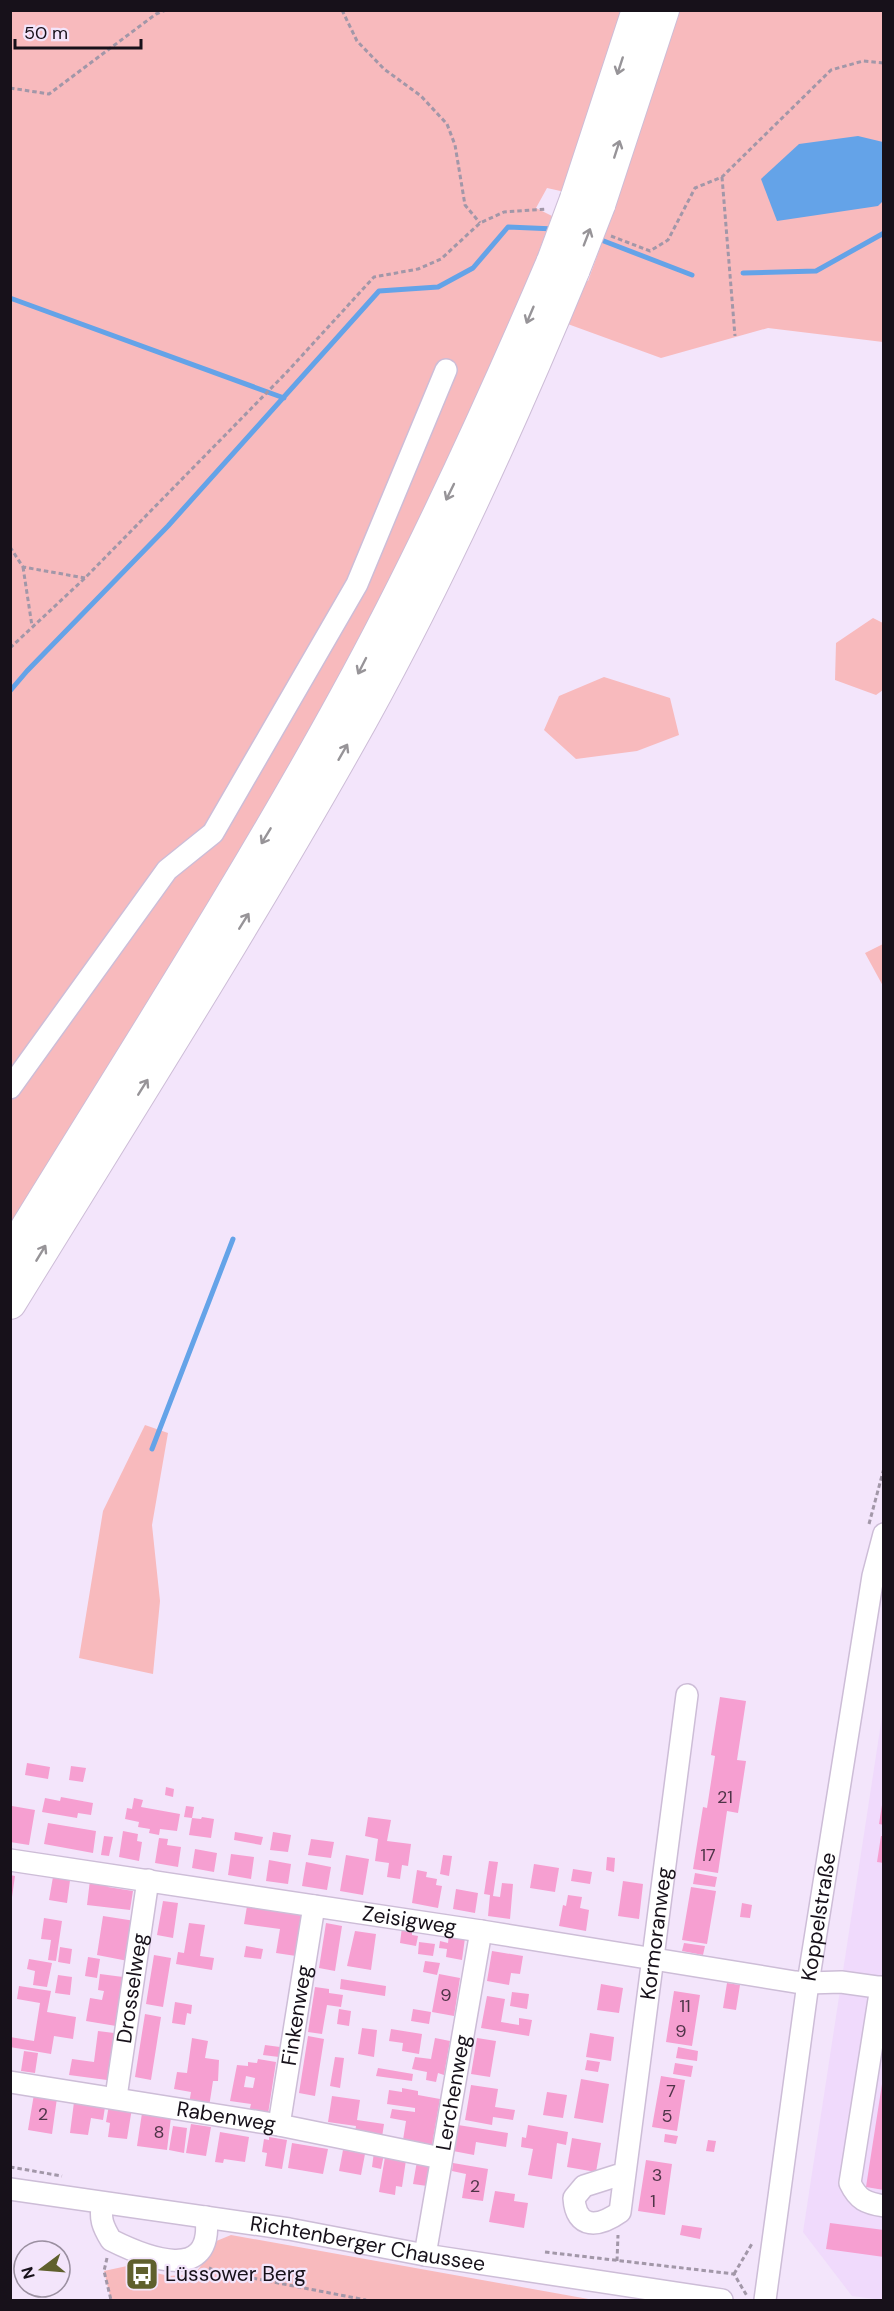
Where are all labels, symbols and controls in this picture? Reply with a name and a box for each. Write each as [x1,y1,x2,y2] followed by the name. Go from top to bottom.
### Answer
[15,12,141,50] scale bar
[24,21,68,45] text: 50 m
[613,56,624,75] one-way arrow
[612,140,623,159] one-way arrow
[582,228,593,247] one-way arrow
[524,305,535,323] one-way arrow
[443,483,455,501] one-way arrow
[355,657,367,675] one-way arrow
[337,744,349,761] one-way arrow
[260,827,272,844] one-way arrow
[239,913,251,930] one-way arrow
[137,1079,149,1096] one-way arrow
[35,1245,47,1262] one-way arrow
[717,1785,733,1809] house number: 21
[700,1843,716,1867] house number: 17
[795,1850,843,1983] street label: Koppelstraße
[634,1865,679,2001] street label: Kormoranweg
[360,1899,459,1941] street label: Zeisigweg
[110,1931,154,2045] street label: Drosselweg
[275,1963,318,2068] street label: Finkenweg
[440,1983,452,2007] house number: 9
[679,1994,691,2018] house number: 11
[675,2019,687,2043] house number: 9
[429,2032,477,2153] street label: Lerchenweg
[666,2079,676,2103] house number: 7
[175,2095,278,2138] street label: Rabenweg
[38,2102,48,2126] house number: 2
[662,2104,672,2128] house number: 5
[154,2120,164,2144] house number: 8
[652,2163,662,2187] house number: 3
[470,2174,480,2198] house number: 2
[650,2189,656,2213] house number: 1
[248,2210,487,2278] street label: Richtenberger Chaussee
[12,2239,72,2299] north arrow
[124,2256,160,2292] bus stop icon: Lüssower Berg
[165,2260,306,2288] place label: Lüssower Berg
[16,2264,40,2282] text: N

